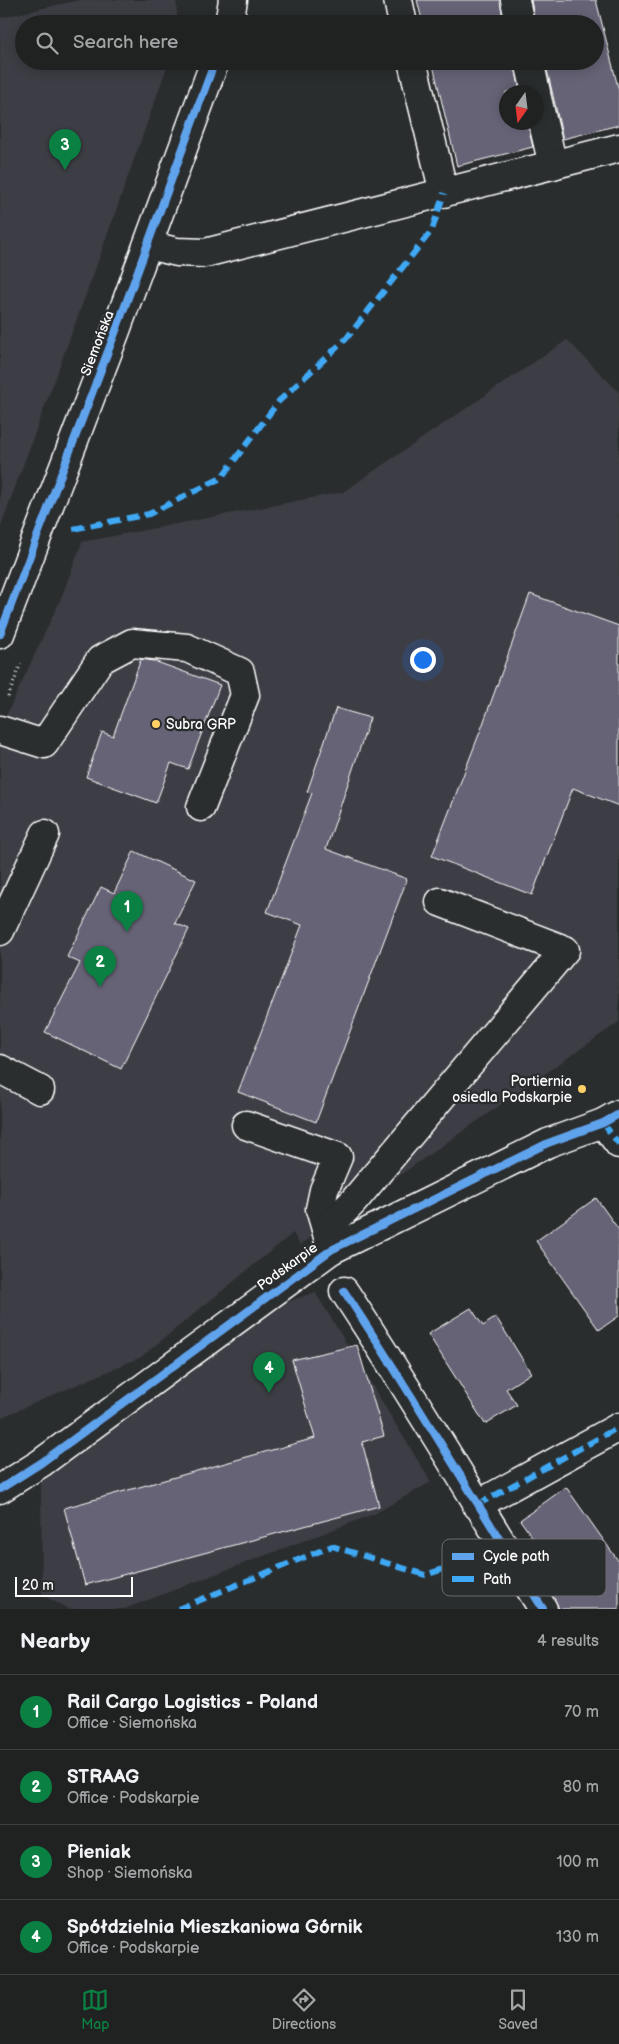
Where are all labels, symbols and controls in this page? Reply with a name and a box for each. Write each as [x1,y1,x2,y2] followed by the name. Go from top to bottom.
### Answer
[15,15,604,70] search box
[33,29,61,57] icon: search
[73,31,178,54] text: Search here
[499,85,544,130] north arrow
[49,129,81,170] pin: 3
[77,308,118,378] street label: Siemońska
[410,647,436,673] your location
[166,716,236,733] place label: Subra GRP
[150,718,162,730] marker: Subra GRP
[111,891,143,932] pin: 1
[84,946,116,987] pin: 2
[452,1073,572,1106] place label: Portiernia osiedla Podskarpie
[576,1083,588,1095] marker: Portiernia osiedla Podskarpie
[254,1239,321,1294] street label: Podskarpie
[253,1352,285,1393] pin: 4
[442,1539,606,1596] legend
[483,1548,550,1565] text: Cycle path
[483,1571,511,1588] text: Path
[15,1574,132,1597] scale bar
[22,1577,54,1594] text: 20 m
[20,1629,90,1654] text: Nearby
[537,1632,599,1651] text: 4 results
[67,1691,318,1714] text: Rail Cargo Logistics - Poland
[33,1703,39,1722] text: 1
[564,1703,599,1722] text: 70 m
[67,1714,197,1733] text: Office · Siemońska
[67,1766,139,1789] text: STRAAG
[31,1778,41,1797] text: 2
[563,1778,599,1797] text: 80 m
[67,1789,200,1808] text: Office · Podskarpie
[67,1841,131,1864] text: Pieniak
[31,1853,41,1872] text: 3
[556,1853,599,1872] text: 100 m
[67,1864,192,1883] text: Shop · Siemońska
[67,1916,363,1939] text: Spółdzielnia Mieszkaniowa Górnik
[31,1928,41,1947] text: 4
[556,1928,599,1947] text: 130 m
[67,1939,200,1958] text: Office · Podskarpie
[81,1986,109,2033] tab: Map
[272,1986,336,2033] tab: Directions
[498,1986,538,2033] tab: Saved

